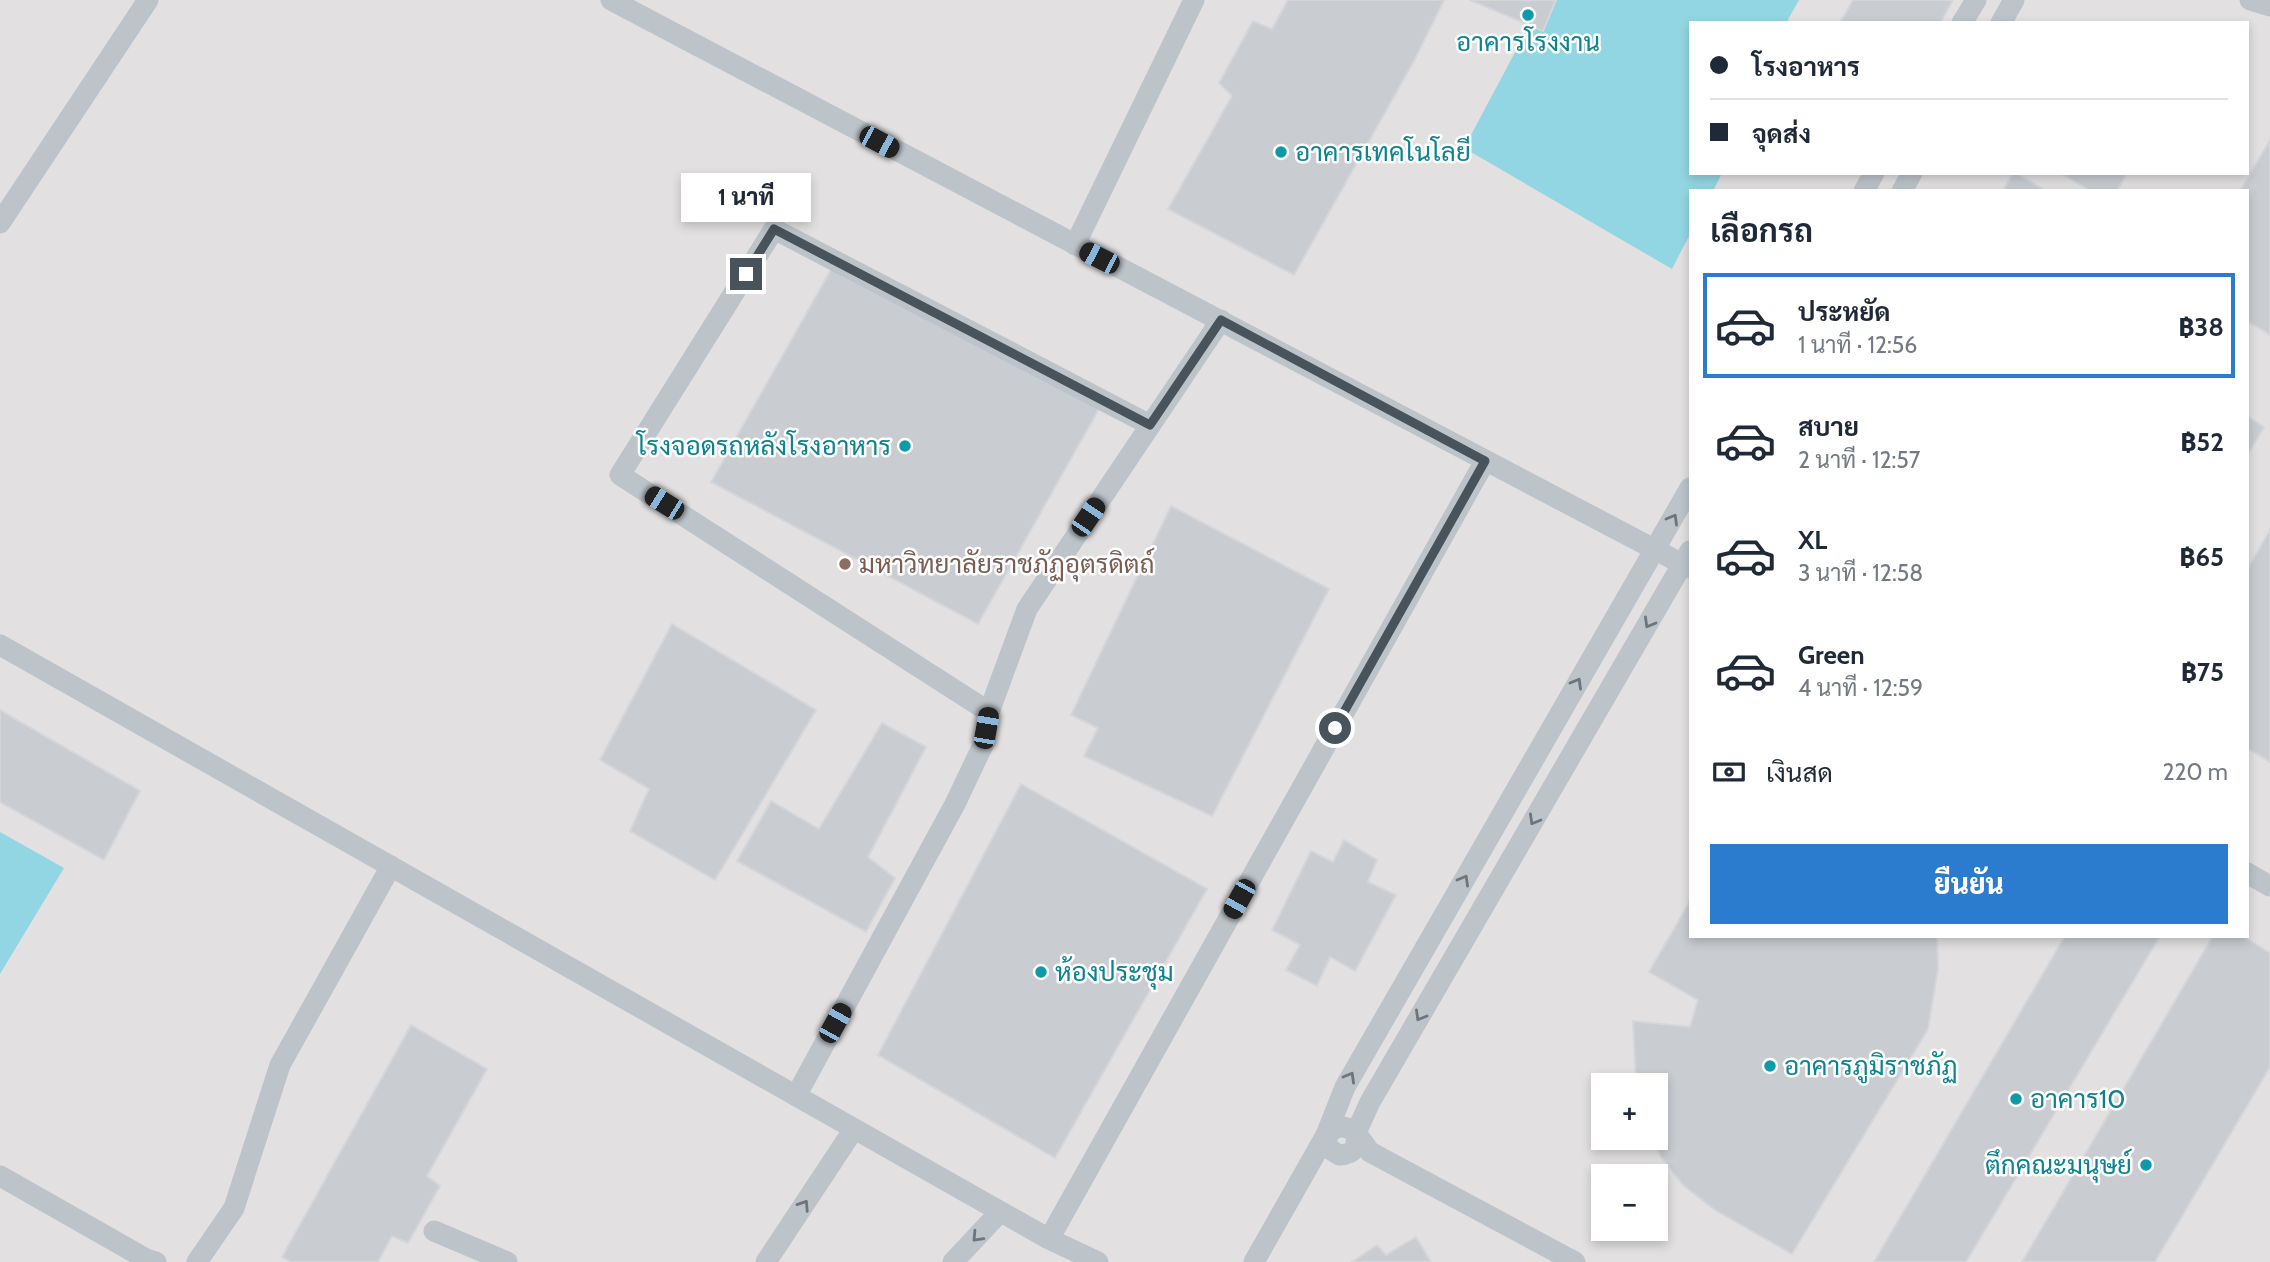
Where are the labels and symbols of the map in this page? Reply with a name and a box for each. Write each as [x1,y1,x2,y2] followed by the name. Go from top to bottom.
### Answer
[1520,7,1536,23] marker: อาคารโรงงาน
[1456,26,1600,58] place label: อาคารโรงงาน
[856,123,903,161] car
[1295,136,1471,168] place label: อาคารเทคโนโลยี
[1273,144,1289,160] marker: อาคารเทคโนโลยี
[681,173,811,222] callout: 1 นาที
[1076,239,1123,277] car
[730,258,762,290] route end
[635,430,891,462] place label: โรงจอดรถหลังโรงอาหาร
[897,438,913,454] marker: โรงจอดรถหลังโรงอาหาร
[641,483,688,523] car
[1068,494,1109,540] car
[1664,513,1677,526] one-way arrow
[859,547,1155,582] place label: มหาวิทยาลัยราชภัฏอุตรดิตถ์
[837,556,853,572] marker: มหาวิทยาลัยราชภัฏอุตรดิตถ์
[1644,615,1657,628] one-way arrow
[1569,678,1582,691] one-way arrow
[973,705,1000,751] car
[1319,712,1351,744] route start
[1529,812,1542,825] one-way arrow
[1456,875,1469,888] one-way arrow
[1220,876,1259,922] car
[1055,956,1174,990] place label: ห้องประชุม
[1033,964,1049,980] marker: ห้องประชุม
[816,1000,855,1046] car
[1415,1009,1428,1022] one-way arrow
[1784,1050,1958,1084] place label: อาคารภูมิราชภัฏ
[1762,1058,1778,1074] marker: อาคารภูมิราชภัฏ
[1342,1072,1355,1085] one-way arrow
[2030,1083,2125,1115] place label: อาคาร10
[2008,1091,2024,1107] marker: อาคาร10
[1985,1148,2132,1183] place label: ตึกคณะมนุษย์
[2138,1157,2154,1173] marker: ตึกคณะมนุษย์
[796,1200,808,1213] one-way arrow
[973,1229,985,1242] one-way arrow

